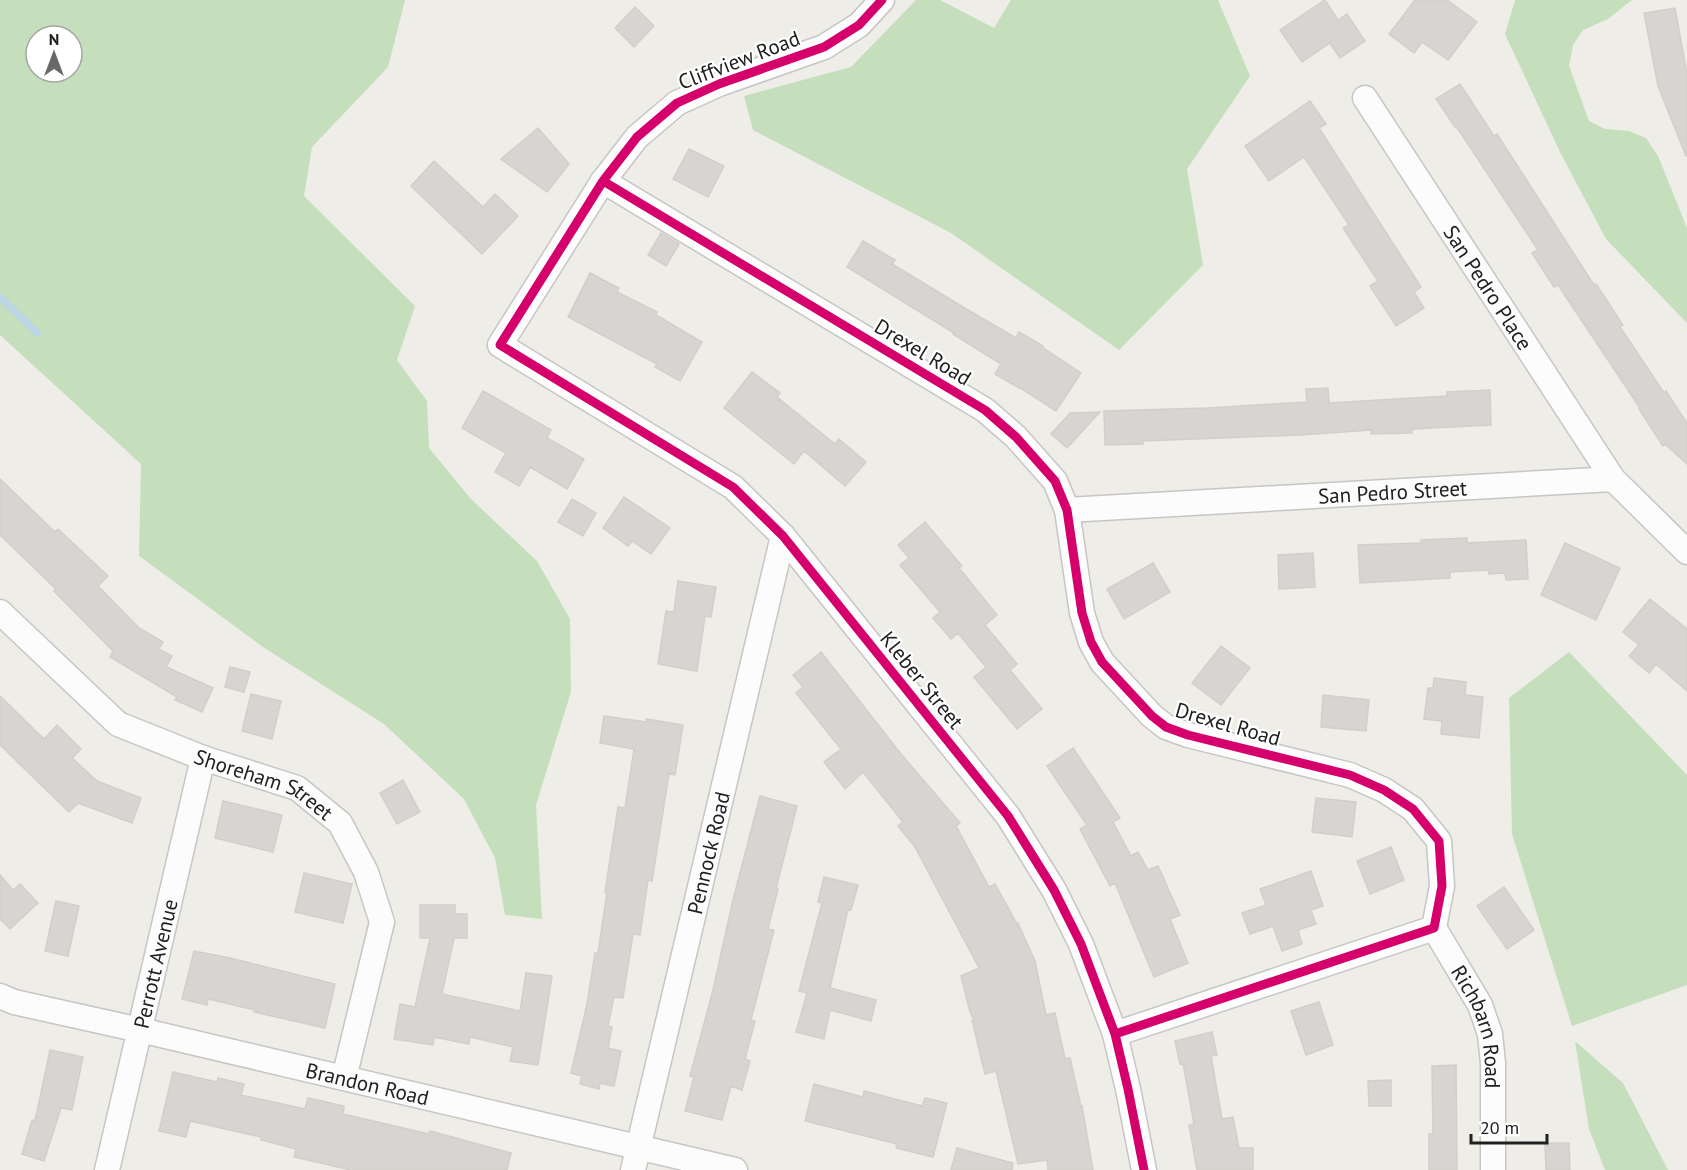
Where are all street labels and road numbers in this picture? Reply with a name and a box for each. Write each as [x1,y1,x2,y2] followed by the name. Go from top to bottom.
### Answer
[674,24,804,96] street label: Cliffview Road
[1438,220,1539,355] street label: San Pedro Place
[870,313,976,391] street label: Drexel Road
[1317,474,1468,509] street label: San Pedro Street
[874,626,970,734] street label: Kleber Street
[1172,696,1284,752] street label: Drexel Road
[190,742,339,826] street label: Shoreham Street
[681,789,736,917] street label: Pennock Road
[127,896,183,1031] street label: Perrott Avenue
[1446,960,1507,1088] street label: Richbarn Road
[303,1056,432,1111] street label: Brandon Road

